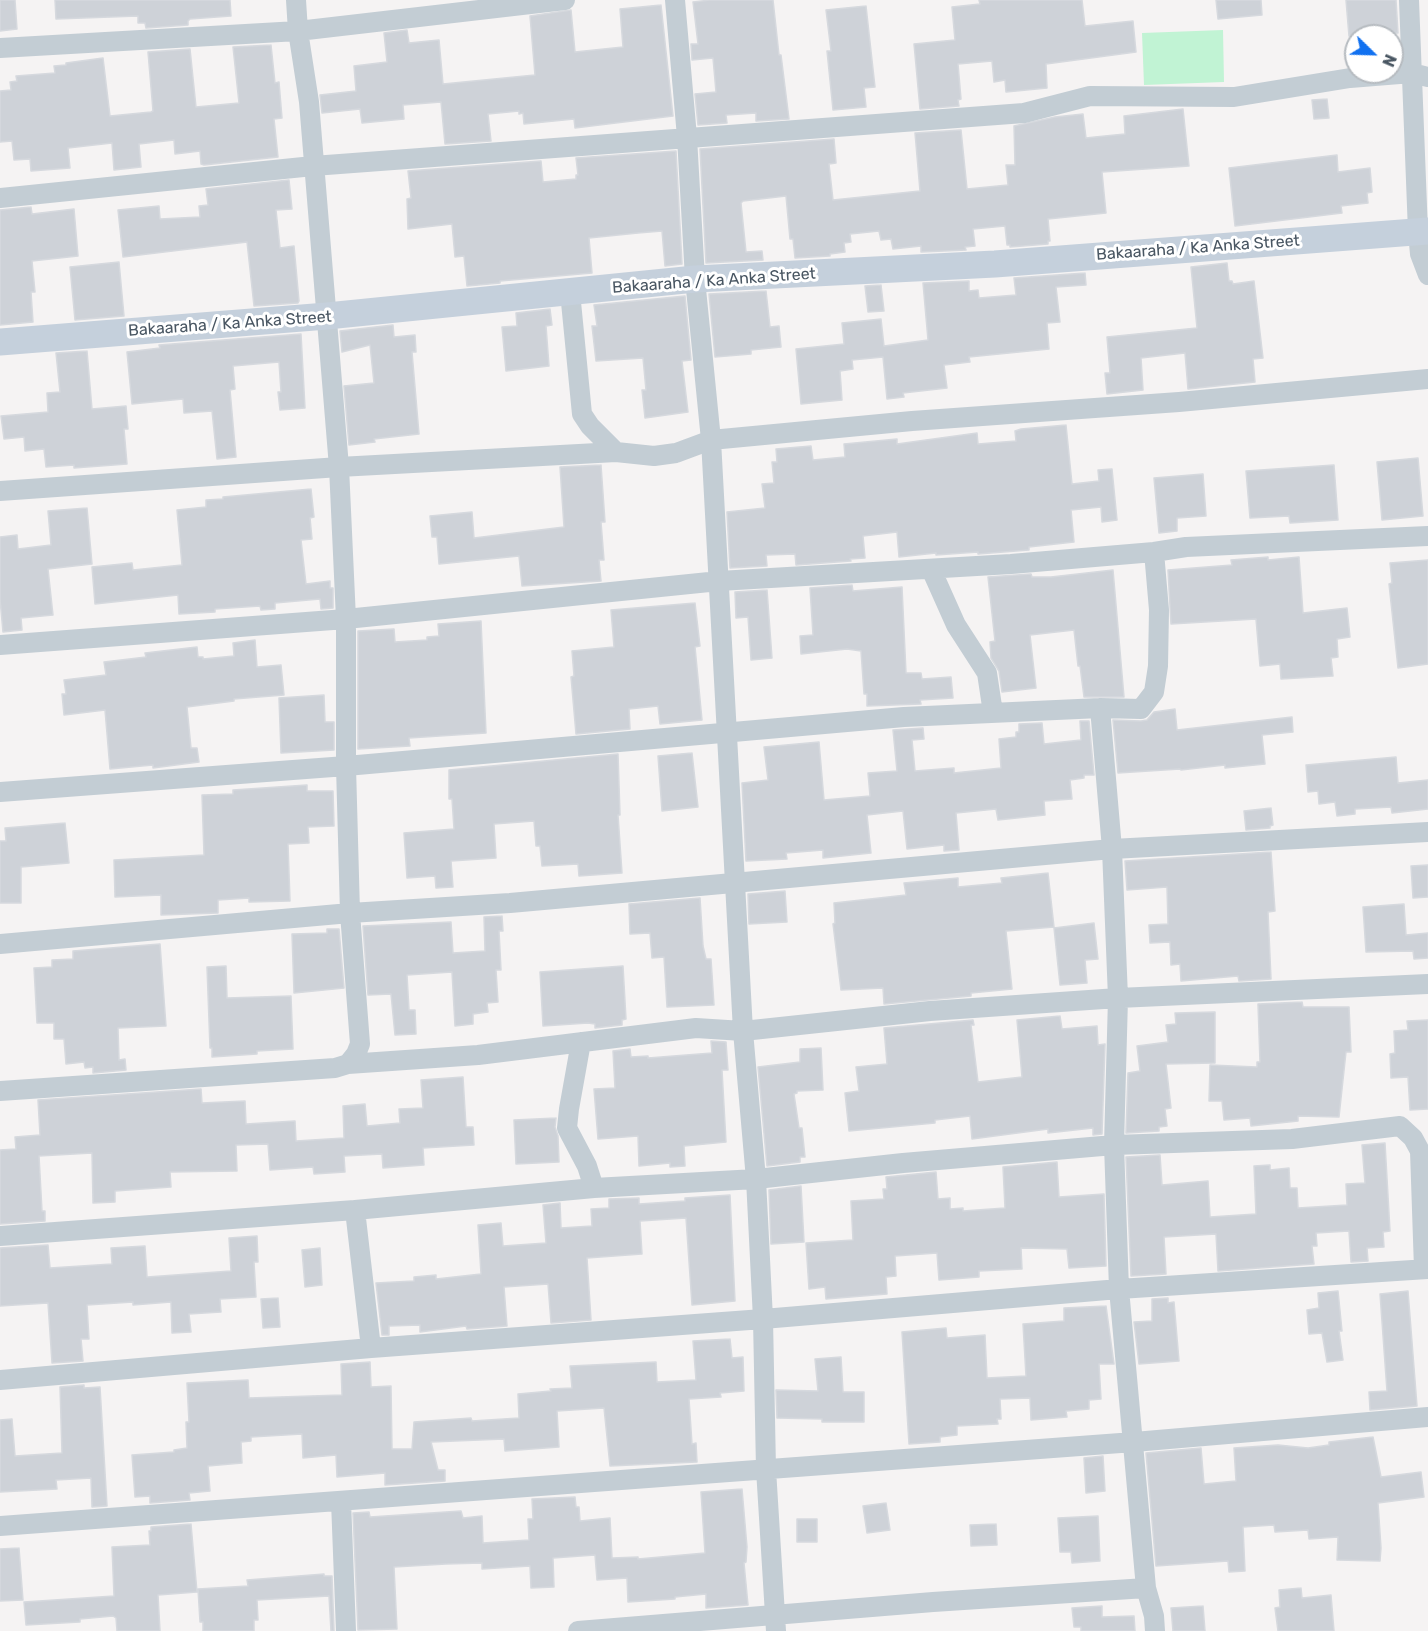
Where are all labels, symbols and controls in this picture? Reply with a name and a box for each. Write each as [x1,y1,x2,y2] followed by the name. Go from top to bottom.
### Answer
[1344,24,1404,84] north arrow
[1378,51,1400,69] text: N
[1096,231,1300,265] street label: Bakaaraha / Ka Anka Street
[612,264,816,298] street label: Bakaaraha / Ka Anka Street
[128,307,332,341] street label: Bakaaraha / Ka Anka Street

